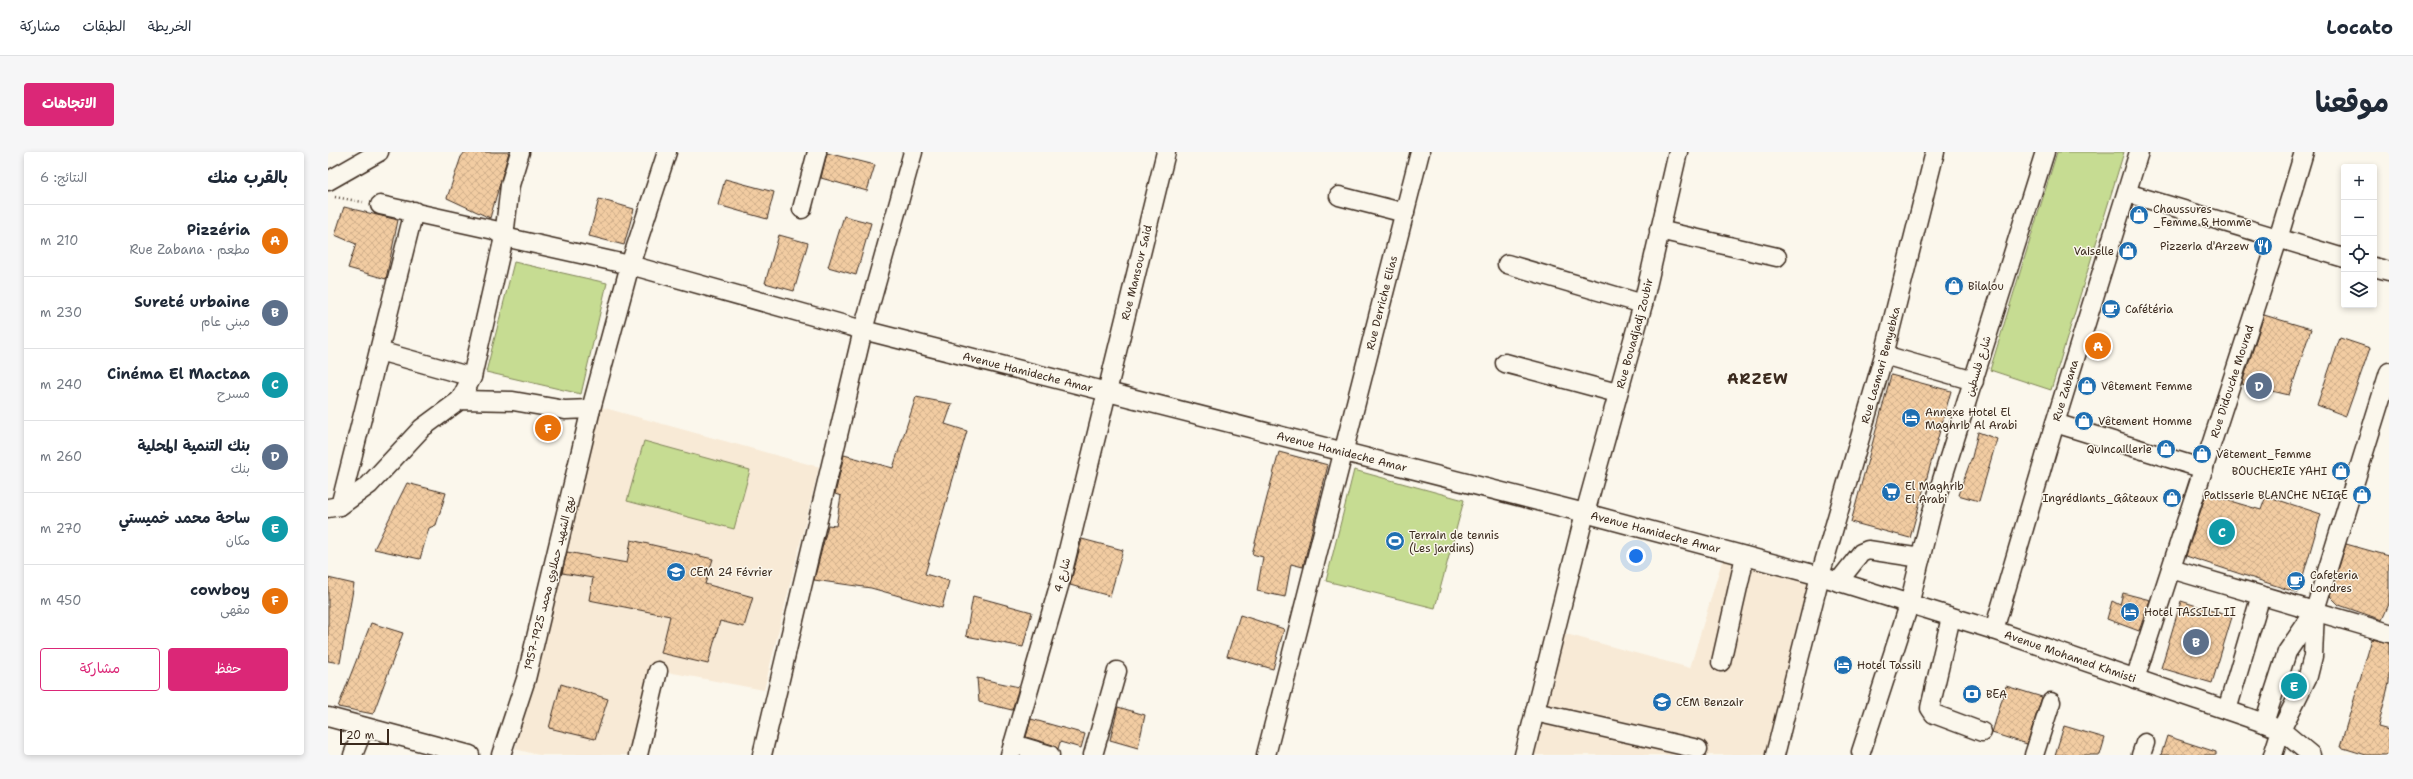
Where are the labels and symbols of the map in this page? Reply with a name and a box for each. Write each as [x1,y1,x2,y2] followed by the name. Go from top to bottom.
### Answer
[2153,202,2252,230] place label: Chaussures _Femme & Homme
[2128,204,2150,226] shop icon: Chaussures _Femme & Homme
[1118,223,1156,322] street label: Rue Mansour Said
[2252,235,2274,257] restaurant icon: Pizzeria d'Arzew
[2160,239,2249,254] place label: Pizzeria d'Arzew
[2117,240,2139,262] shop icon: Vaiselle
[2074,244,2114,259] place label: Vaiselle
[1363,254,1401,351] street label: Rue Derriche Elias
[1943,275,1965,297] shop icon: Bilalou
[1613,277,1657,390] street label: Rue Bouadjadj Zoubir
[1968,279,2004,294] place label: Bilalou
[2100,298,2122,320] cafe icon: Cafétéria
[2125,302,2173,317] place label: Cafétéria
[1858,305,1904,425] street label: Rue Lasmari Benyebka
[2207,323,2258,440] street label: Rue Didouche Mourad
[2085,331,2111,361] pin: A
[1962,334,1996,399] street label: شارع فلسطين
[961,349,1095,396] street label: Avenue Hamideche Amar
[2049,358,2082,423] street label: Rue Zabana
[1727,369,1789,389] district label: ARZEW
[2246,371,2272,401] pin: D
[2076,375,2098,397] shop icon: Vêtement Femme
[2101,379,2192,394] place label: Vêtement Femme
[1925,405,2017,433] place label: Annexe Hotel El Maghrib Al Arabi
[1900,407,1922,429] hotel icon: Annexe Hotel El Maghrib Al Arabi
[2073,410,2095,432] shop icon: Vêtement Homme
[535,413,561,443] pin: F
[2098,414,2192,429] place label: Vêtement Homme
[1275,428,1409,476] street label: Avenue Hamideche Amar
[2155,438,2177,460] shop icon: Quincaillerie
[2086,442,2152,457] place label: Quincaillerie
[2191,443,2213,465] shop icon: Vêtement_Femme
[2216,447,2311,462] place label: Vêtement_Femme
[2330,460,2352,482] shop icon: BOUCHERIE YAHI
[2232,464,2327,479] place label: BOUCHERIE YAHI
[1905,479,1964,507] place label: El Maghrib El Arabi
[1880,481,1902,503] supermarket icon: El Maghrib El Arabi
[2351,484,2373,506] shop icon: Patisserie BLANCHE NEIGE
[2161,487,2183,509] shop icon: Ingrédiants_Gâteaux
[2204,488,2348,503] place label: Patisserie BLANCHE NEIGE
[2043,491,2158,506] place label: Ingrédiants_Gâteaux
[521,494,579,672] street label: نهج الشهيد حملاوي محمد 1925-1957
[1589,508,1722,557] street label: Avenue Hamideche Amar
[2209,517,2235,547] pin: C
[1409,528,1499,556] place label: Terrain de tennis (Les jardins)
[1384,530,1406,552] sports icon: Terrain de tennis (Les jardins)
[1626,546,1646,566] your location
[1051,556,1075,594] street label: شارع 4
[665,561,687,583] school or university icon: CEM 24 Février
[690,565,773,580] place label: CEM 24 Février
[2310,568,2358,596] place label: Cafeteria Londres
[2285,570,2307,592] cafe icon: Cafeteria Londres
[2119,601,2141,623] hotel icon: Hotel TASSILI II
[2144,605,2236,620] place label: Hotel TASSILI II
[2002,627,2138,686] street label: Avenue Mohamed Khmisti
[2183,627,2209,657] pin: B
[1832,654,1854,676] hotel icon: Hotel Tassili
[1857,658,1921,673] place label: Hotel Tassili
[2281,671,2307,701] pin: E
[1961,683,1983,705] bank icon: BEA
[1986,687,2007,702] place label: BEA
[1651,691,1673,713] school or university icon: CEM Benzair
[1676,695,1744,710] place label: CEM Benzair
[340,727,389,746] scale bar

